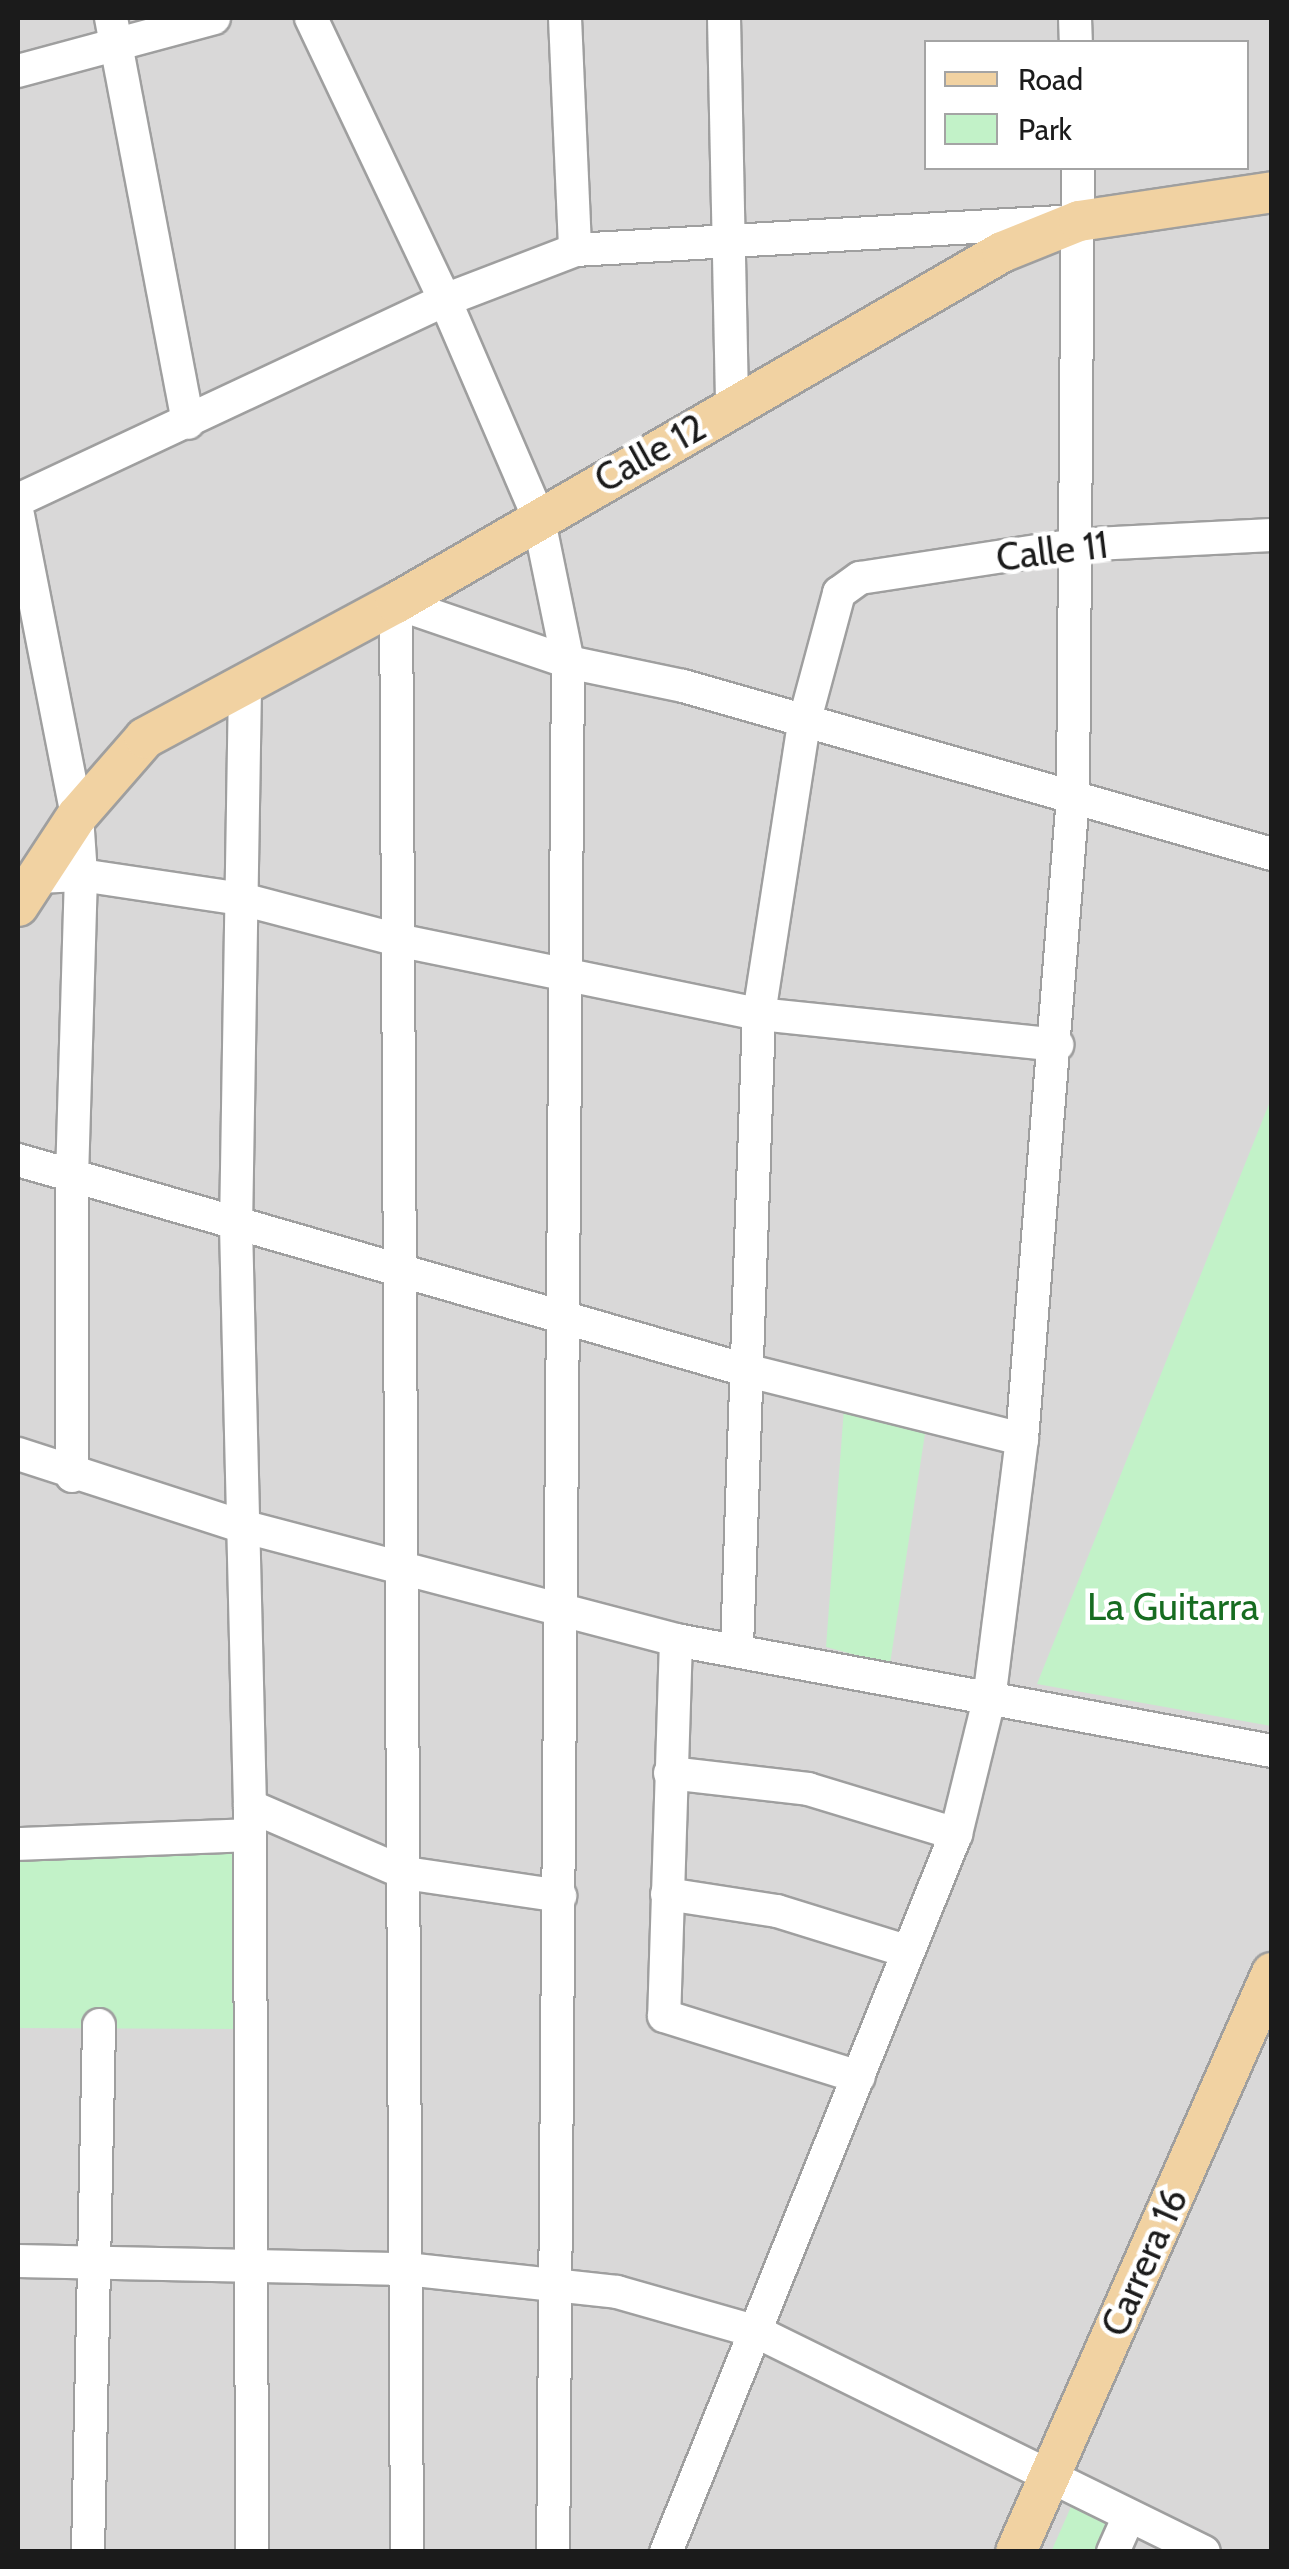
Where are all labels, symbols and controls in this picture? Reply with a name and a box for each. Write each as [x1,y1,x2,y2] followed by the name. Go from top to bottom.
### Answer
[924,40,1249,170] legend
[1018,61,1083,98] text: Road
[1018,111,1072,148] text: Park
[587,404,713,502] street label: Calle 12
[994,522,1110,580] street label: Calle 11
[1087,1584,1259,1630] park label: La Guitarra
[1091,2181,1197,2343] street label: Carrera 16

